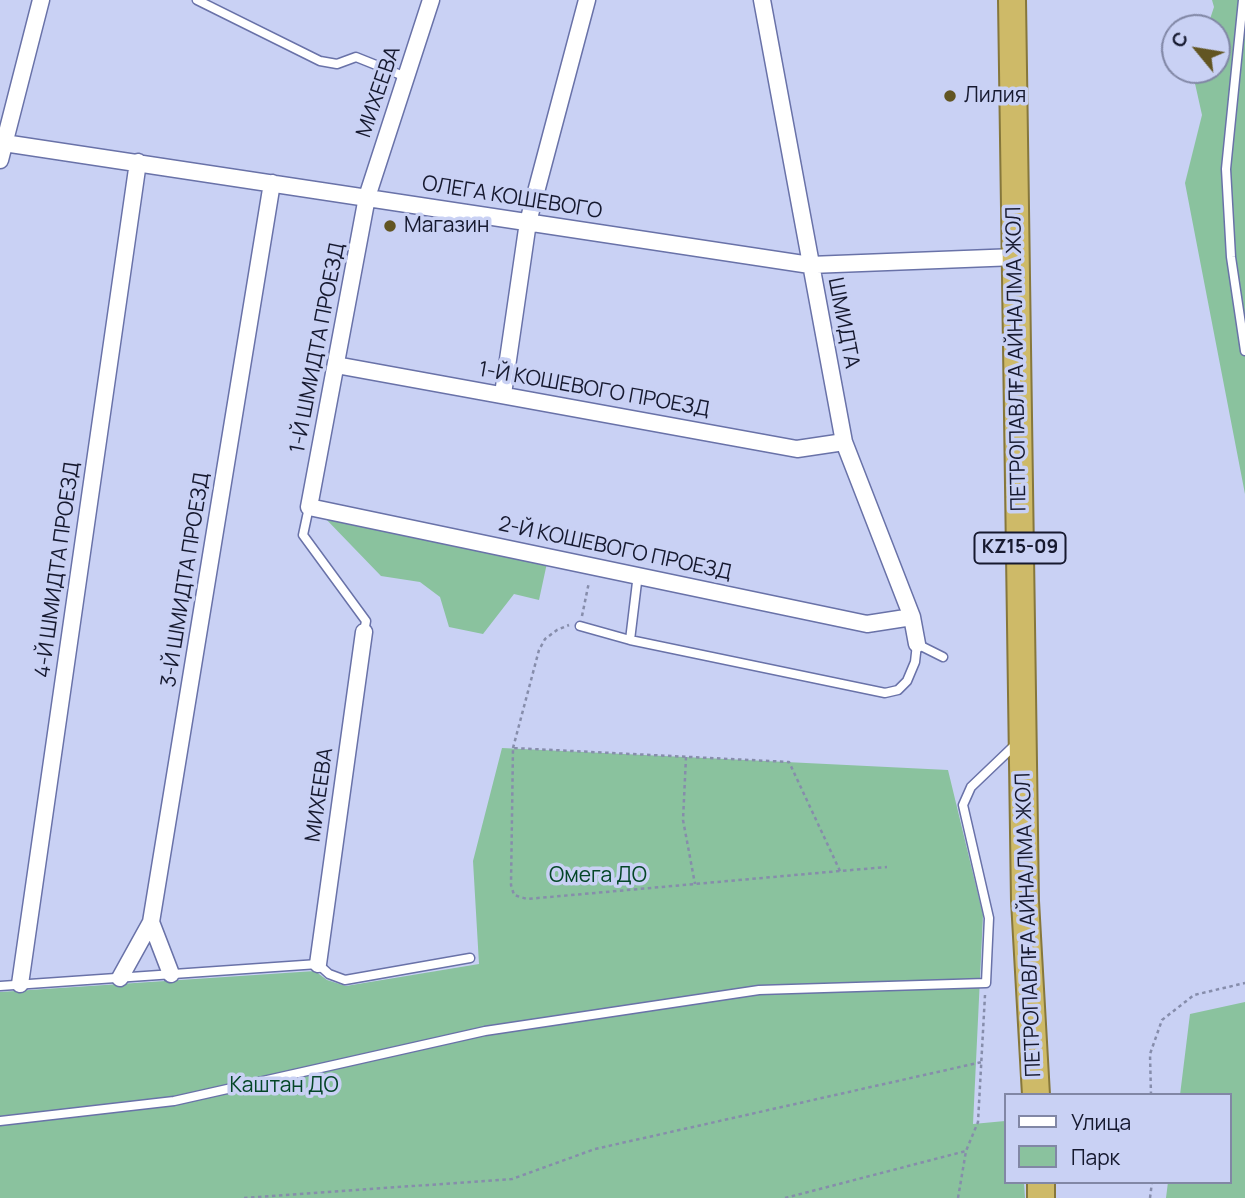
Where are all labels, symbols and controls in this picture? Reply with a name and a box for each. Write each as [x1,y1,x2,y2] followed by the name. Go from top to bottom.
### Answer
[1161,14,1231,84] north arrow
[1165,27,1194,52] text: С
[352,43,406,141] street label: МИХЕЕВА
[964,83,1026,109] place label: Лилия
[942,88,958,104] marker: Лилия
[420,171,604,225] street label: ОЛЕГА КОШЕВОГО
[1002,207,1032,511] street label: ПЕТРОПАВЛҒА АЙНАЛМА ЖОЛ
[404,213,489,239] place label: Магазин
[382,218,398,234] marker: Магазин
[285,241,351,455] street label: 1-Й ШМИДТА ПРОЕЗД
[822,275,864,371] street label: ШМИДТА
[477,357,711,423] street label: 1-Й КОШЕВОГО ПРОЕЗД
[30,460,86,680] street label: 4-Й ШМИДТА ПРОЕЗД
[157,471,215,689] street label: 3-Й ШМИДТА ПРОЕЗД
[496,512,734,586] street label: 2-Й КОШЕВОГО ПРОЕЗД
[974,533,1066,564] road number: KZ15-09
[301,746,339,844] street label: МИХЕЕВА
[1011,772,1047,1078] street label: ПЕТРОПАВЛҒА АЙНАЛМА ЖОЛ
[549,863,647,889] park label: Омега ДО
[229,1073,339,1099] park label: Каштан ДО
[1004,1093,1231,1184] legend
[1071,1108,1131,1136] text: Улица
[1071,1143,1120,1171] text: Парк

